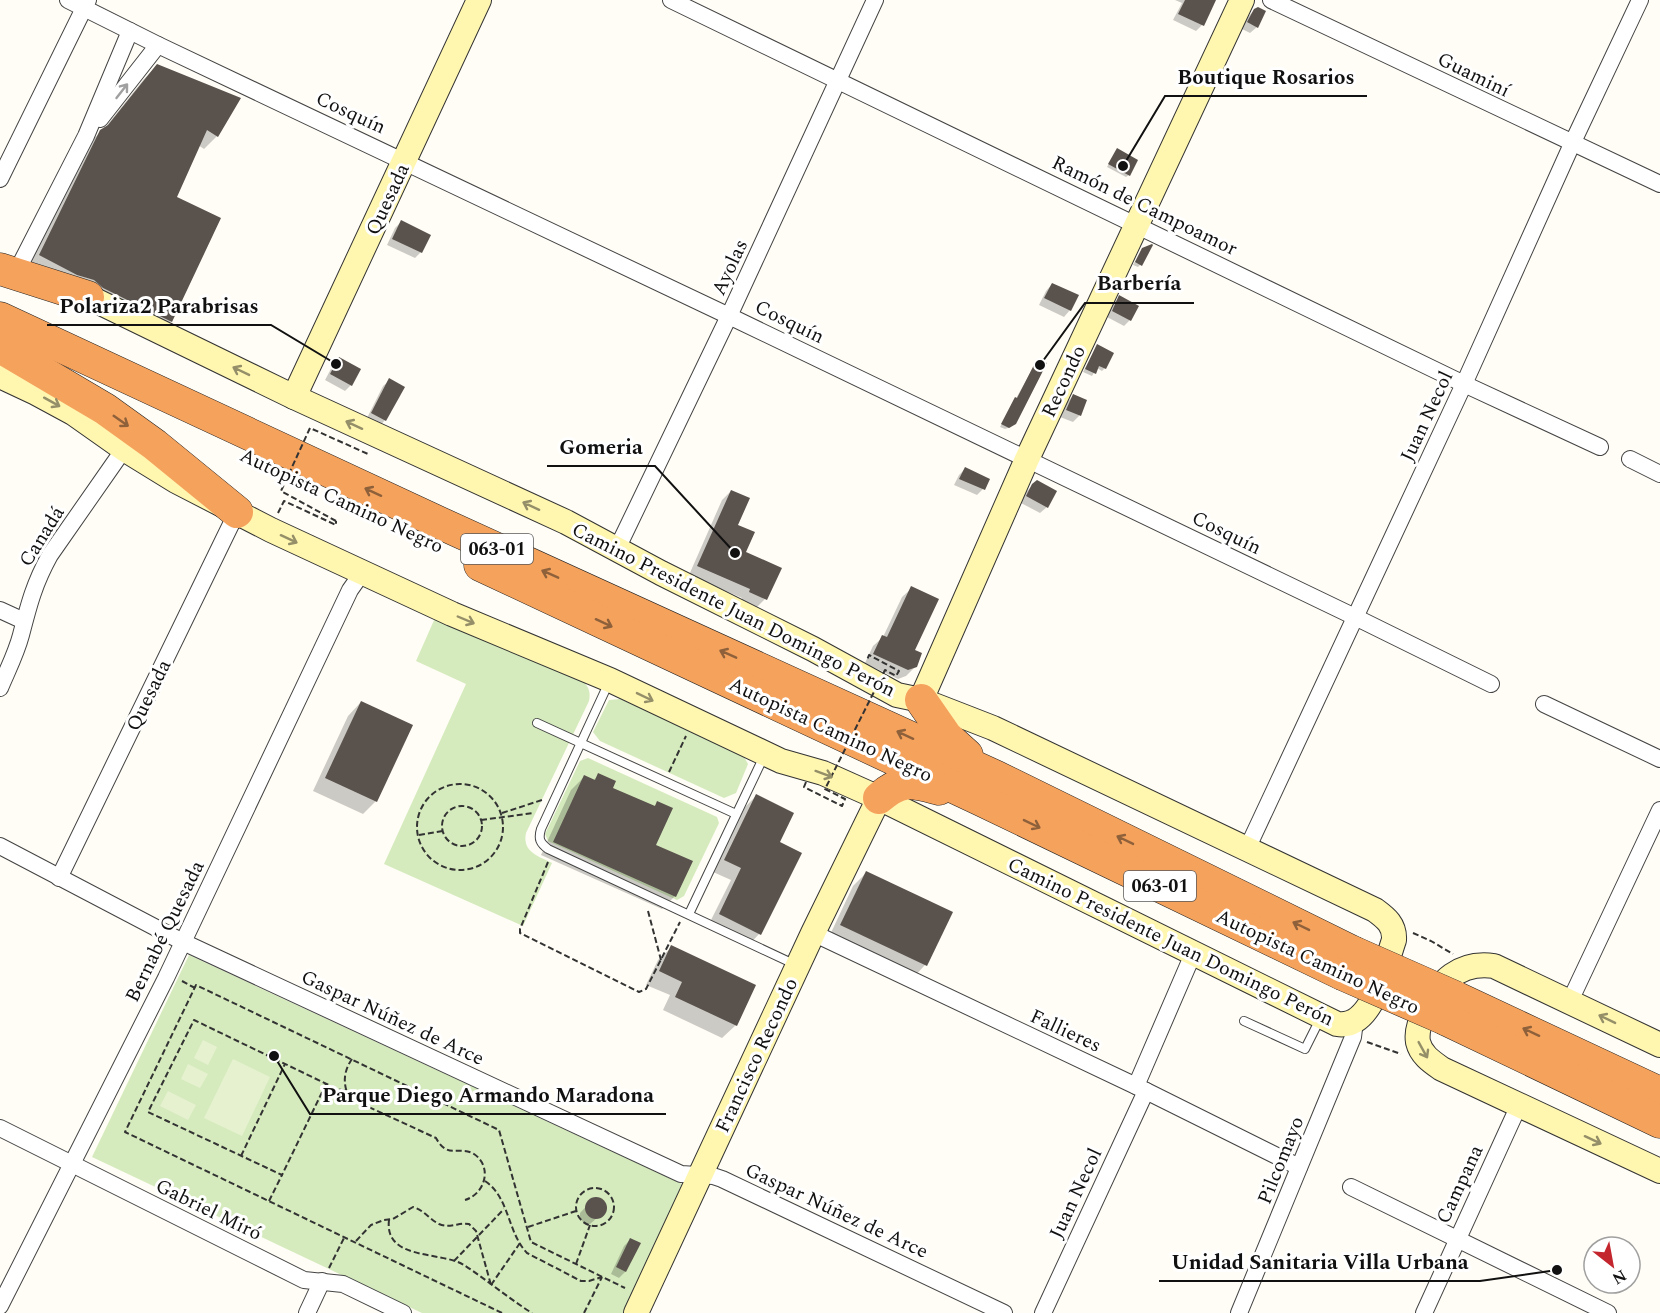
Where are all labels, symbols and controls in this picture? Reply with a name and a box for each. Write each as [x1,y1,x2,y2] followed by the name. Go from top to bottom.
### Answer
[1432,44,1516,106] street label: Guaminí
[1165,57,1367,96] callout: Boutique Rosarios
[1177,62,1355,94] text: Boutique Rosarios
[116,83,129,99] one-way arrow
[311,84,391,142] street label: Cosquín
[1047,148,1243,264] street label: Ramón de Campoamor
[358,158,418,240] street label: Quesada
[704,234,756,300] street label: Ayolas
[1085,264,1194,303] callout: Barbería
[1097,268,1181,300] text: Barbería
[47,286,271,325] callout: Polariza2 Parabrisas
[59,291,259,323] text: Polariza2 Parabrisas
[750,292,830,352] street label: Cosquín
[1034,340,1094,423] street label: Recondo
[233,365,251,377] one-way arrow
[1393,366,1461,467] street label: Juan Necol
[43,397,61,408] one-way arrow
[113,415,129,427] one-way arrow
[345,418,363,430] one-way arrow
[547,427,655,466] callout: Gomeria
[559,432,643,464] text: Gomeria
[235,440,448,561] street label: Autopista Camino Negro
[365,486,383,498] one-way arrow
[11,500,72,573] street label: Canadá
[523,500,541,512] one-way arrow
[1187,503,1267,563] street label: Cosquín
[566,515,901,705] street label: Camino Presidente Juan Domingo Perón
[280,533,298,545] one-way arrow
[461,534,533,564] road number: 063-01
[542,567,560,579] one-way arrow
[457,615,475,626] one-way arrow
[594,618,612,630] one-way arrow
[719,648,738,659] one-way arrow
[119,654,179,736] street label: Quesada
[724,669,937,790] street label: Autopista Camino Negro
[636,692,654,704] one-way arrow
[897,729,915,740] one-way arrow
[814,769,833,780] one-way arrow
[1022,819,1040,831] one-way arrow
[1117,834,1135,845] one-way arrow
[1002,850,1339,1034] street label: Camino Presidente Juan Domingo Perón
[118,855,212,1007] street label: Bernabé Quesada
[1124,871,1196,901] road number: 063-01
[1211,901,1424,1022] street label: Autopista Camino Negro
[1292,919,1310,931] one-way arrow
[296,962,489,1074] street label: Gaspar Núñez de Arce
[708,973,806,1138] street label: Francisco Recondo
[1025,1001,1106,1060] street label: Fallieres
[1599,1013,1617,1024] one-way arrow
[1522,1026,1540,1038] one-way arrow
[1417,1041,1429,1058] one-way arrow
[310,1075,666,1114] callout: Parque Diego Armando Maradona
[322,1080,654,1112] text: Parque Diego Armando Maradona
[1250,1112,1312,1209] street label: Pilcomayo
[1584,1134,1602,1146] one-way arrow
[1429,1140,1491,1229] street label: Campana
[1042,1143,1110,1244] street label: Juan Necol
[740,1155,933,1267] street label: Gaspar Núñez de Arce
[150,1171,267,1249] street label: Gabriel Miró
[1582,1235,1642,1295] north arrow
[1159,1242,1480,1281] callout: Unidad Sanitaria Villa Urbana
[1171,1247,1469,1279] text: Unidad Sanitaria Villa Urbana
[1607,1263,1631,1291] text: N

